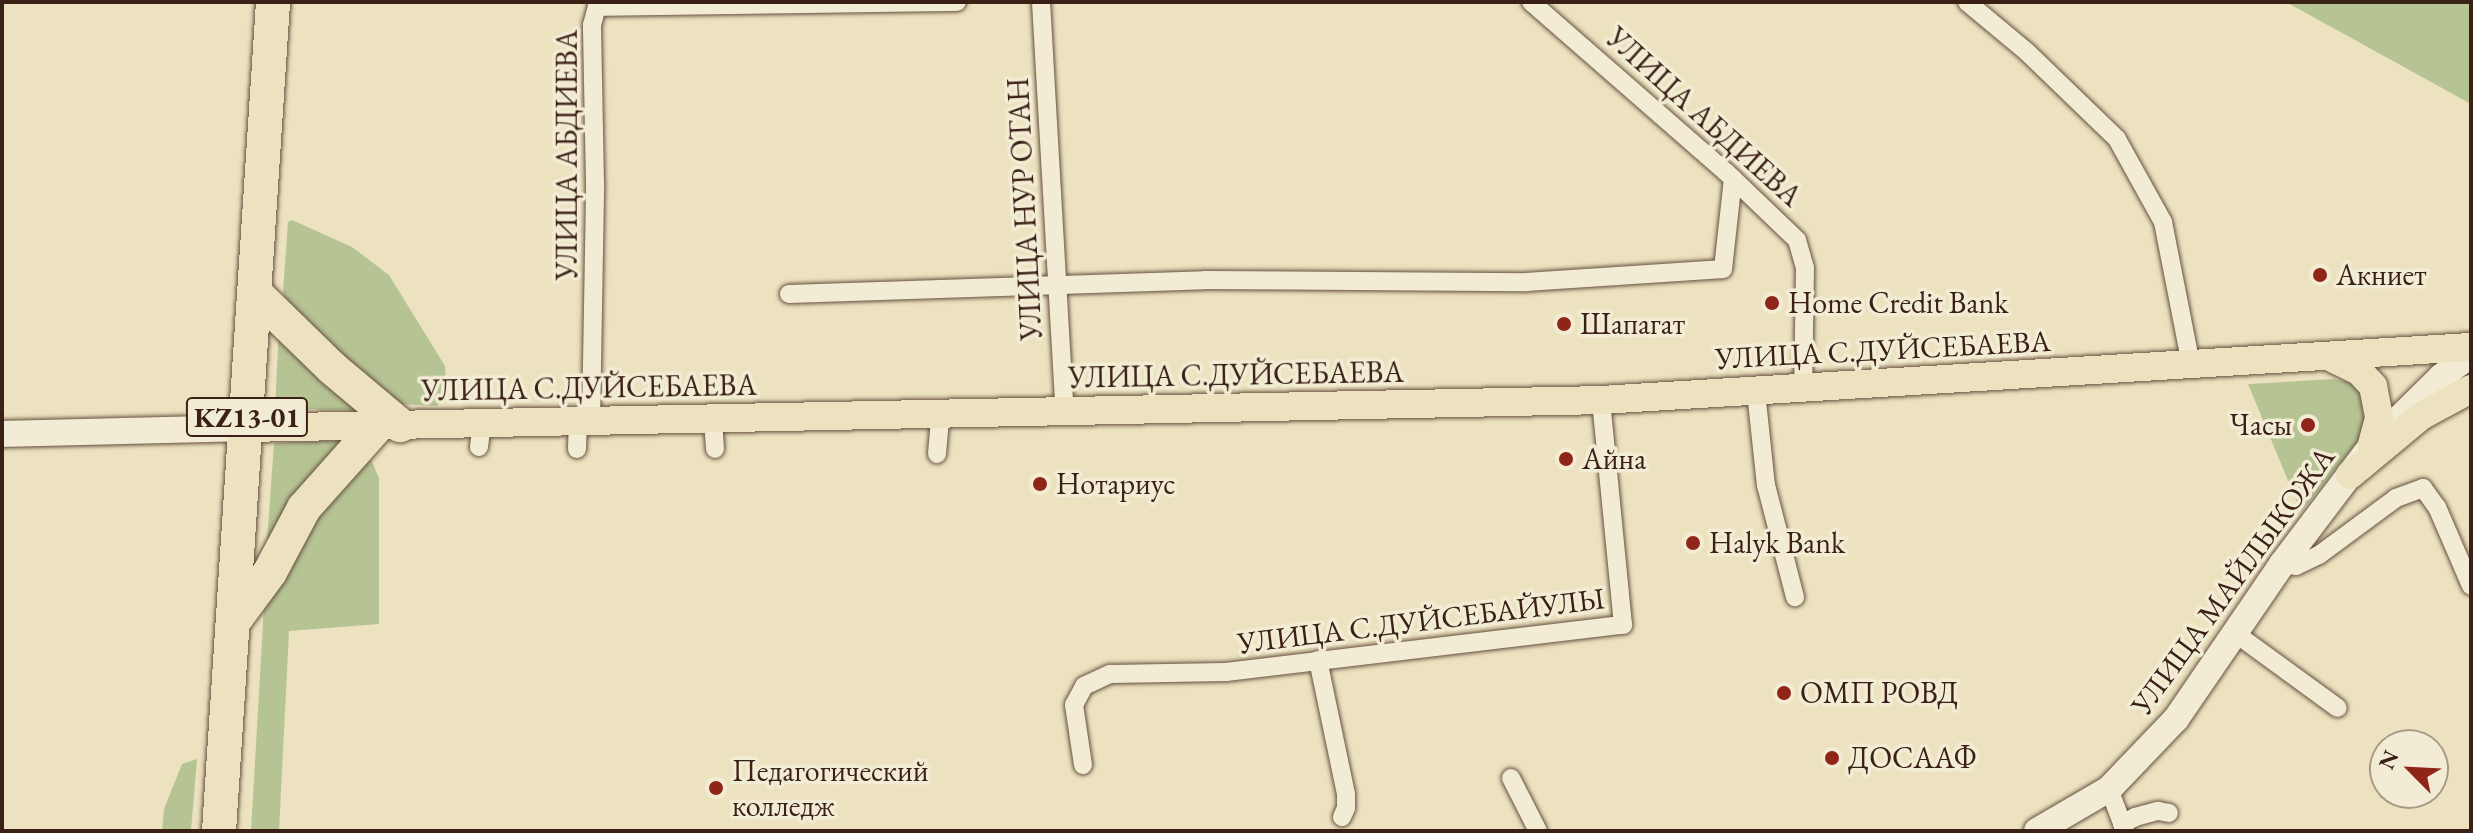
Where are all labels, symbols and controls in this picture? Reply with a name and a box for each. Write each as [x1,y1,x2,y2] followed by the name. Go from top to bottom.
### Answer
[1599,20,1809,214] street label: УЛИЦА АБДИЕВА
[549,30,585,280] street label: УЛИЦА АБДИЕВА
[1000,77,1050,341] street label: УЛИЦА НУР ОТАН
[2336,257,2427,293] place label: Акниет
[2311,266,2329,284] marker: Акниет
[1788,285,2008,321] place label: Home Credit Bank
[1763,294,1781,312] marker: Home Credit Bank
[1580,306,1685,342] place label: Шапагат
[1555,315,1573,333] marker: Шапагат
[1714,323,2052,377] street label: УЛИЦА С.ДУЙСЕБАЕВА
[1068,354,1404,396] street label: УЛИЦА С.ДУЙСЕБАЕВА
[421,367,757,409] street label: УЛИЦА С.ДУЙСЕБАЕВА
[185,393,309,441] road number: KZ13-01
[2230,407,2292,443] place label: Часы
[2299,416,2317,434] marker: Часы
[2124,440,2342,722] street label: УЛИЦА МАЙЛЫКОЖА
[1582,441,1646,477] place label: Айна
[1557,450,1575,468] marker: Айна
[1056,466,1175,502] place label: Нотариус
[1031,475,1049,493] marker: Нотариус
[1709,525,1845,561] place label: Halyk Bank
[1684,534,1702,552] marker: Halyk Bank
[1235,581,1607,661] street label: УЛИЦА С.ДУЙСЕБАЙУЛЫ
[1800,675,1959,711] place label: ОМП РОВД
[1775,684,1793,702] marker: ОМП РОВД
[2369,729,2449,809] north arrow
[1848,740,1977,776] place label: ДОСААФ
[2372,746,2405,774] text: N
[1823,749,1841,767] marker: ДОСААФ
[732,753,929,824] place label: Педагогический колледж
[707,779,725,797] marker: Педагогический колледж

